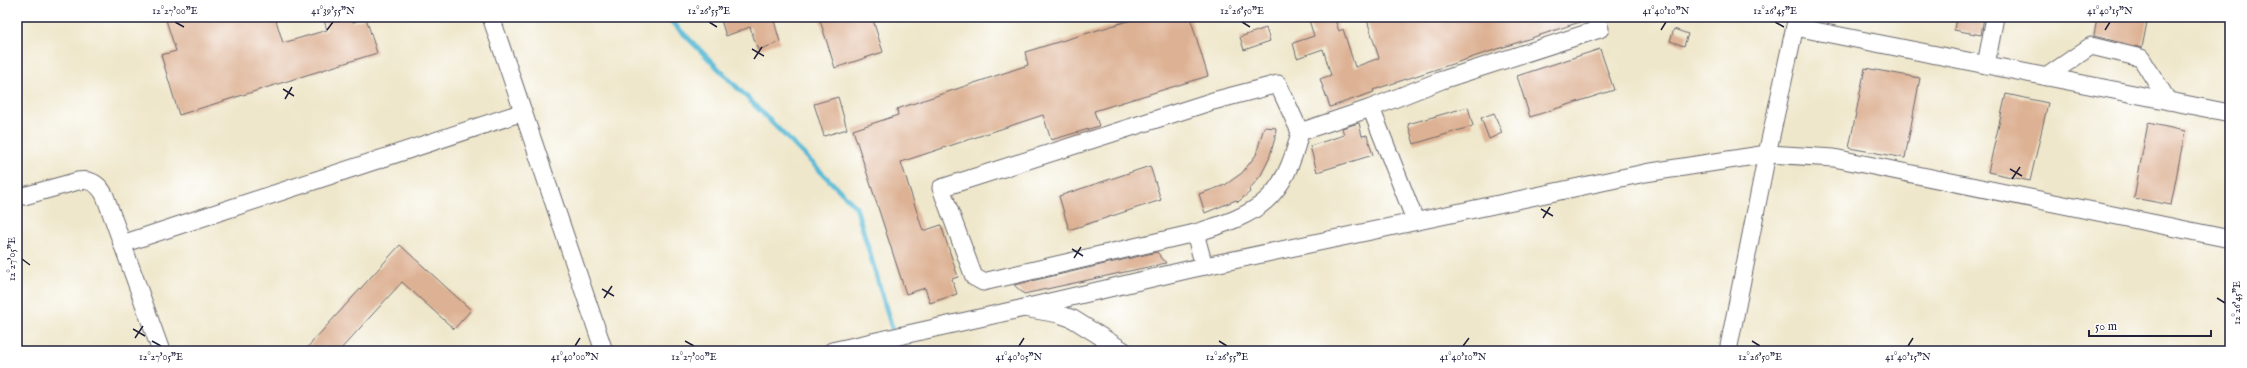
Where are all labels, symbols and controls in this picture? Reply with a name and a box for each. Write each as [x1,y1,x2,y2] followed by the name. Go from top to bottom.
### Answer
[152,5,198,18] text: 12°27'00"E
[311,5,355,18] text: 41°39'55"N
[688,5,730,18] text: 12°26'55"E
[1220,5,1264,18] text: 12°26'50"E
[1643,5,1690,18] text: 41°40'10"N
[1753,5,1797,18] text: 12°26'45"E
[2087,5,2133,18] text: 41°40'15"N
[6,237,19,281] text: 12°27'05"E
[2231,281,2244,325] text: 12°26'45"E
[2089,312,2211,338] scale bar
[2095,319,2117,334] text: 50 m
[139,351,183,364] text: 12°27'05"E
[551,351,599,364] text: 41°40'00"N
[671,351,717,364] text: 12°27'00"E
[996,351,1043,364] text: 41°40'05"N
[1206,351,1248,364] text: 12°26'55"E
[1440,351,1487,364] text: 41°40'10"N
[1738,351,1782,364] text: 12°26'50"E
[1885,351,1931,364] text: 41°40'15"N

